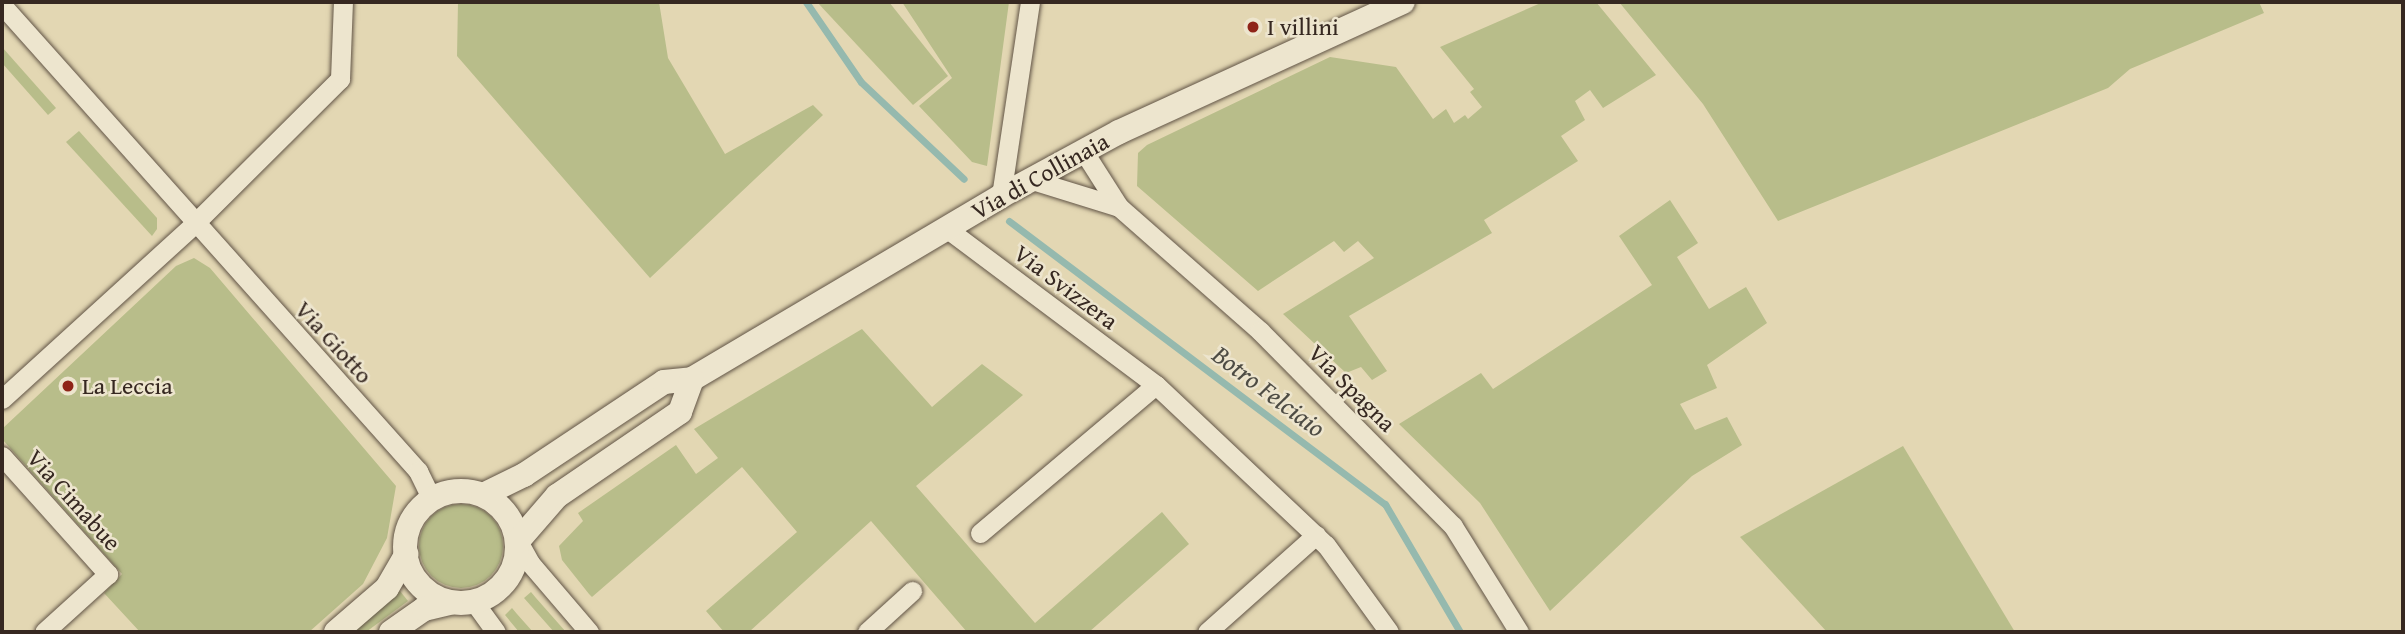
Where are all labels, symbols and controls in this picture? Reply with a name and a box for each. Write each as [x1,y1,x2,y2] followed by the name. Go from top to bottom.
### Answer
[1267,13,1339,41] place label: I villini
[1245,19,1261,35] marker: I villini
[966,126,1114,226] street label: Via di Collinaia
[1008,239,1124,335] street label: Via Svizzera
[289,295,379,389] street label: Via Giotto
[1302,338,1402,438] street label: Via Spagna
[1207,339,1331,443] water label: Botro Felciaio
[82,372,173,400] place label: La Leccia
[60,378,76,394] marker: La Leccia
[21,443,127,557] street label: Via Cimabue

